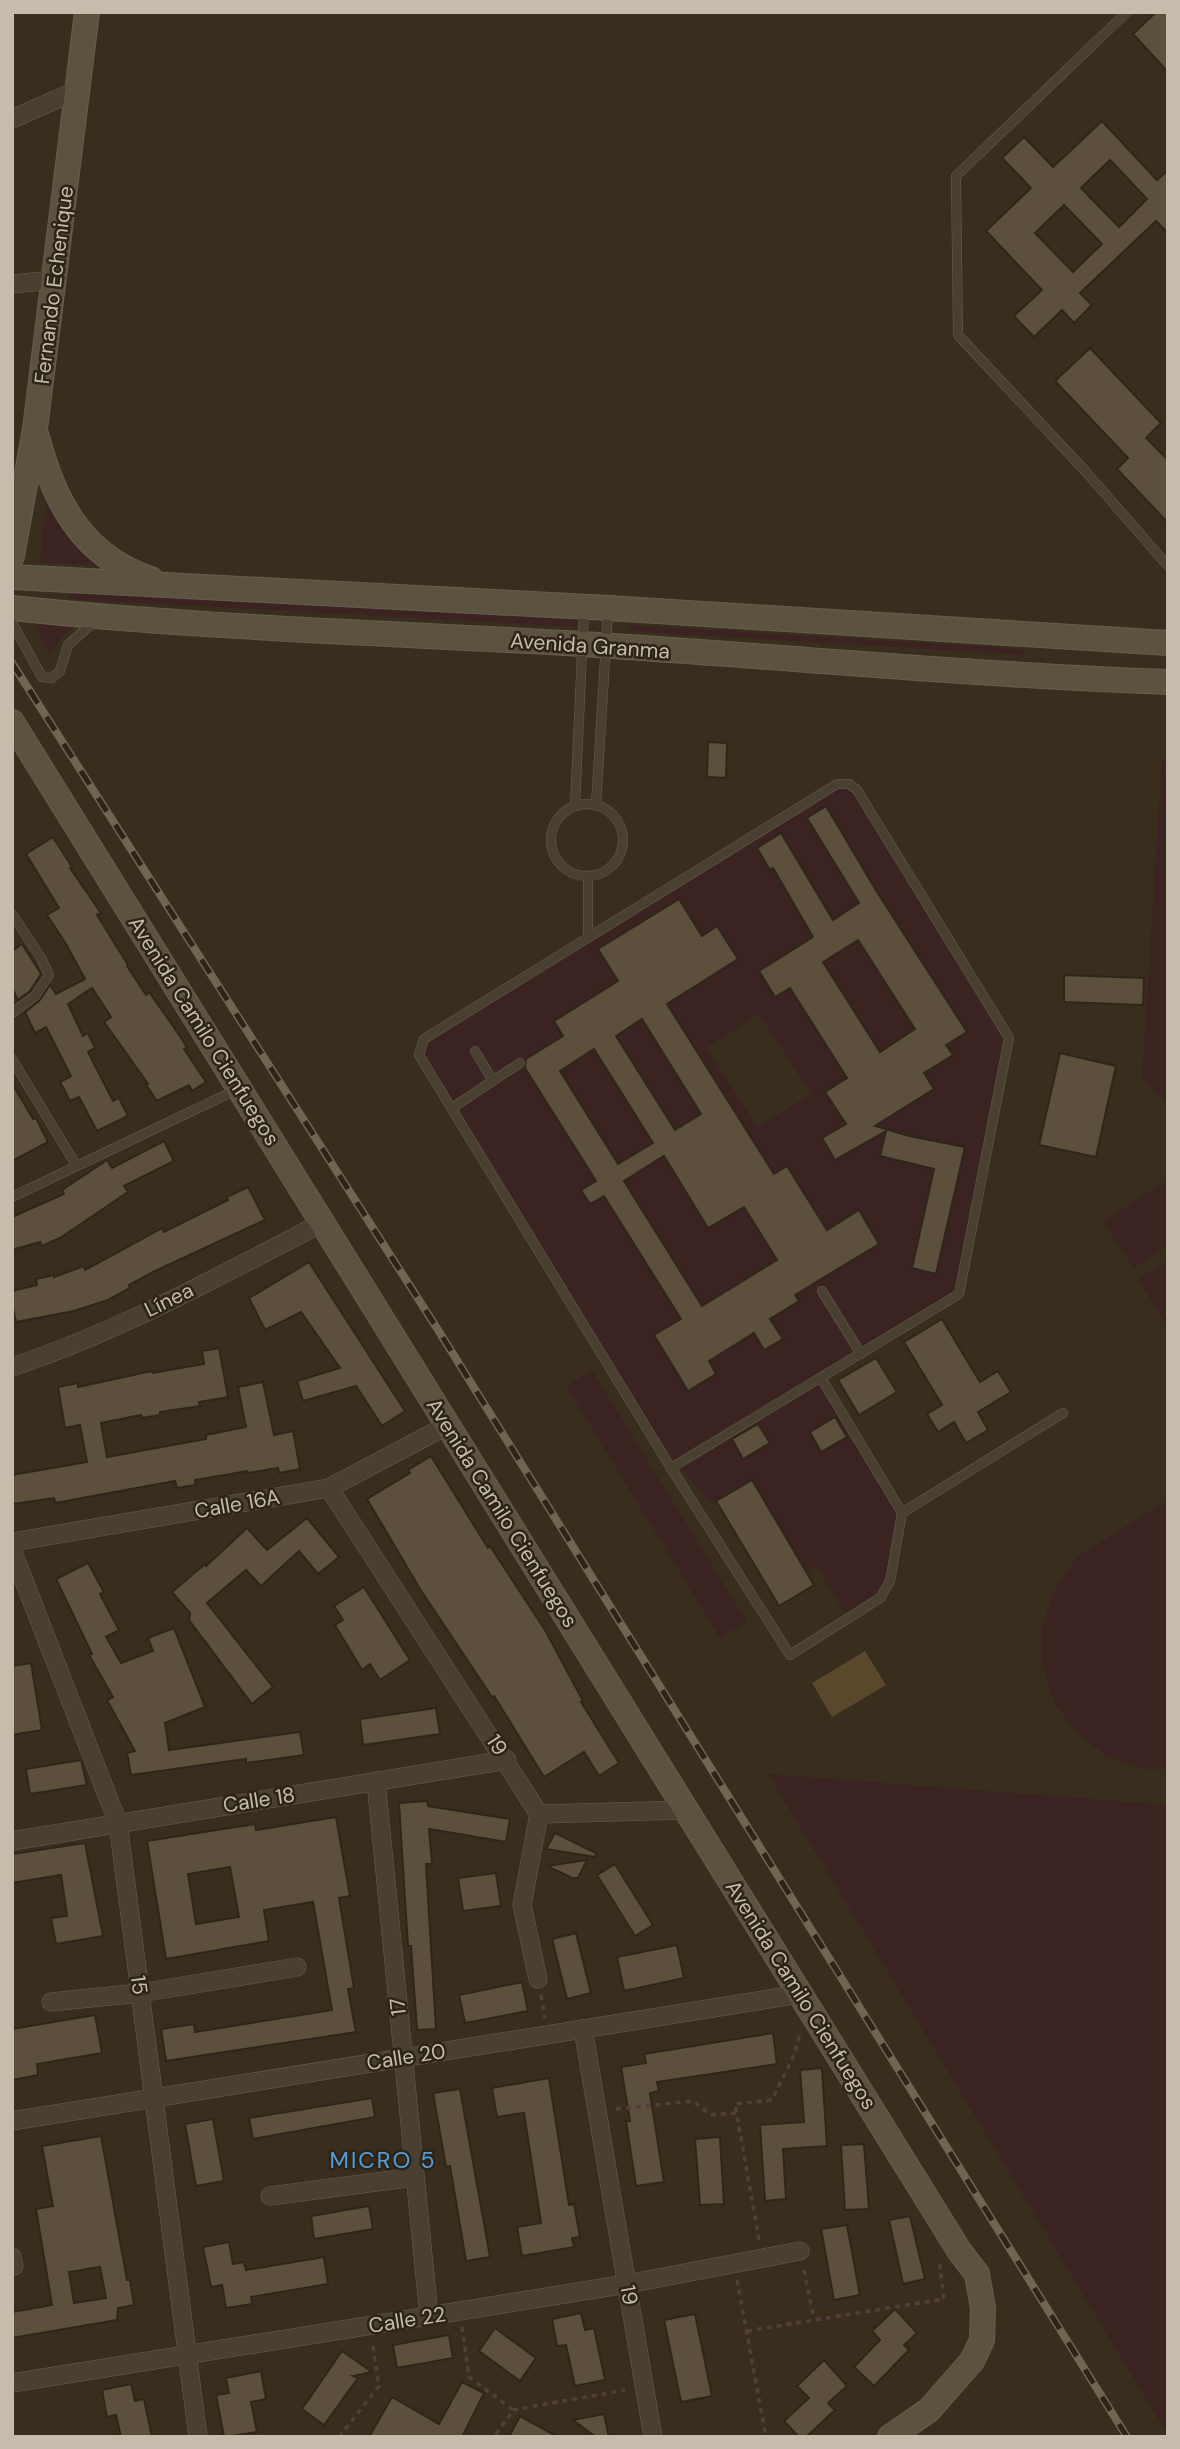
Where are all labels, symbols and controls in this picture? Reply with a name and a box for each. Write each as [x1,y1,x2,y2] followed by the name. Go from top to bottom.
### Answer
[28,184,80,386] street label: Fernando Echenique
[509,626,671,666] street label: Avenida Granma
[122,911,286,1151] street label: Avenida Camilo Cienfuegos
[140,1276,198,1324] street label: Línea
[420,1393,584,1633] street label: Avenida Camilo Cienfuegos
[192,1483,282,1525] street label: Calle 16A
[480,1729,514,1761] street label: 19
[221,1780,297,1820] street label: Calle 18
[719,1875,883,2115] street label: Avenida Camilo Cienfuegos
[124,1974,154,1996] street label: 15
[383,1997,413,2017] street label: 17
[364,2037,448,2077] street label: Calle 20
[330,2145,436,2175] district label: MICRO 5
[613,2283,645,2307] street label: 19
[367,2300,447,2340] street label: Calle 22

